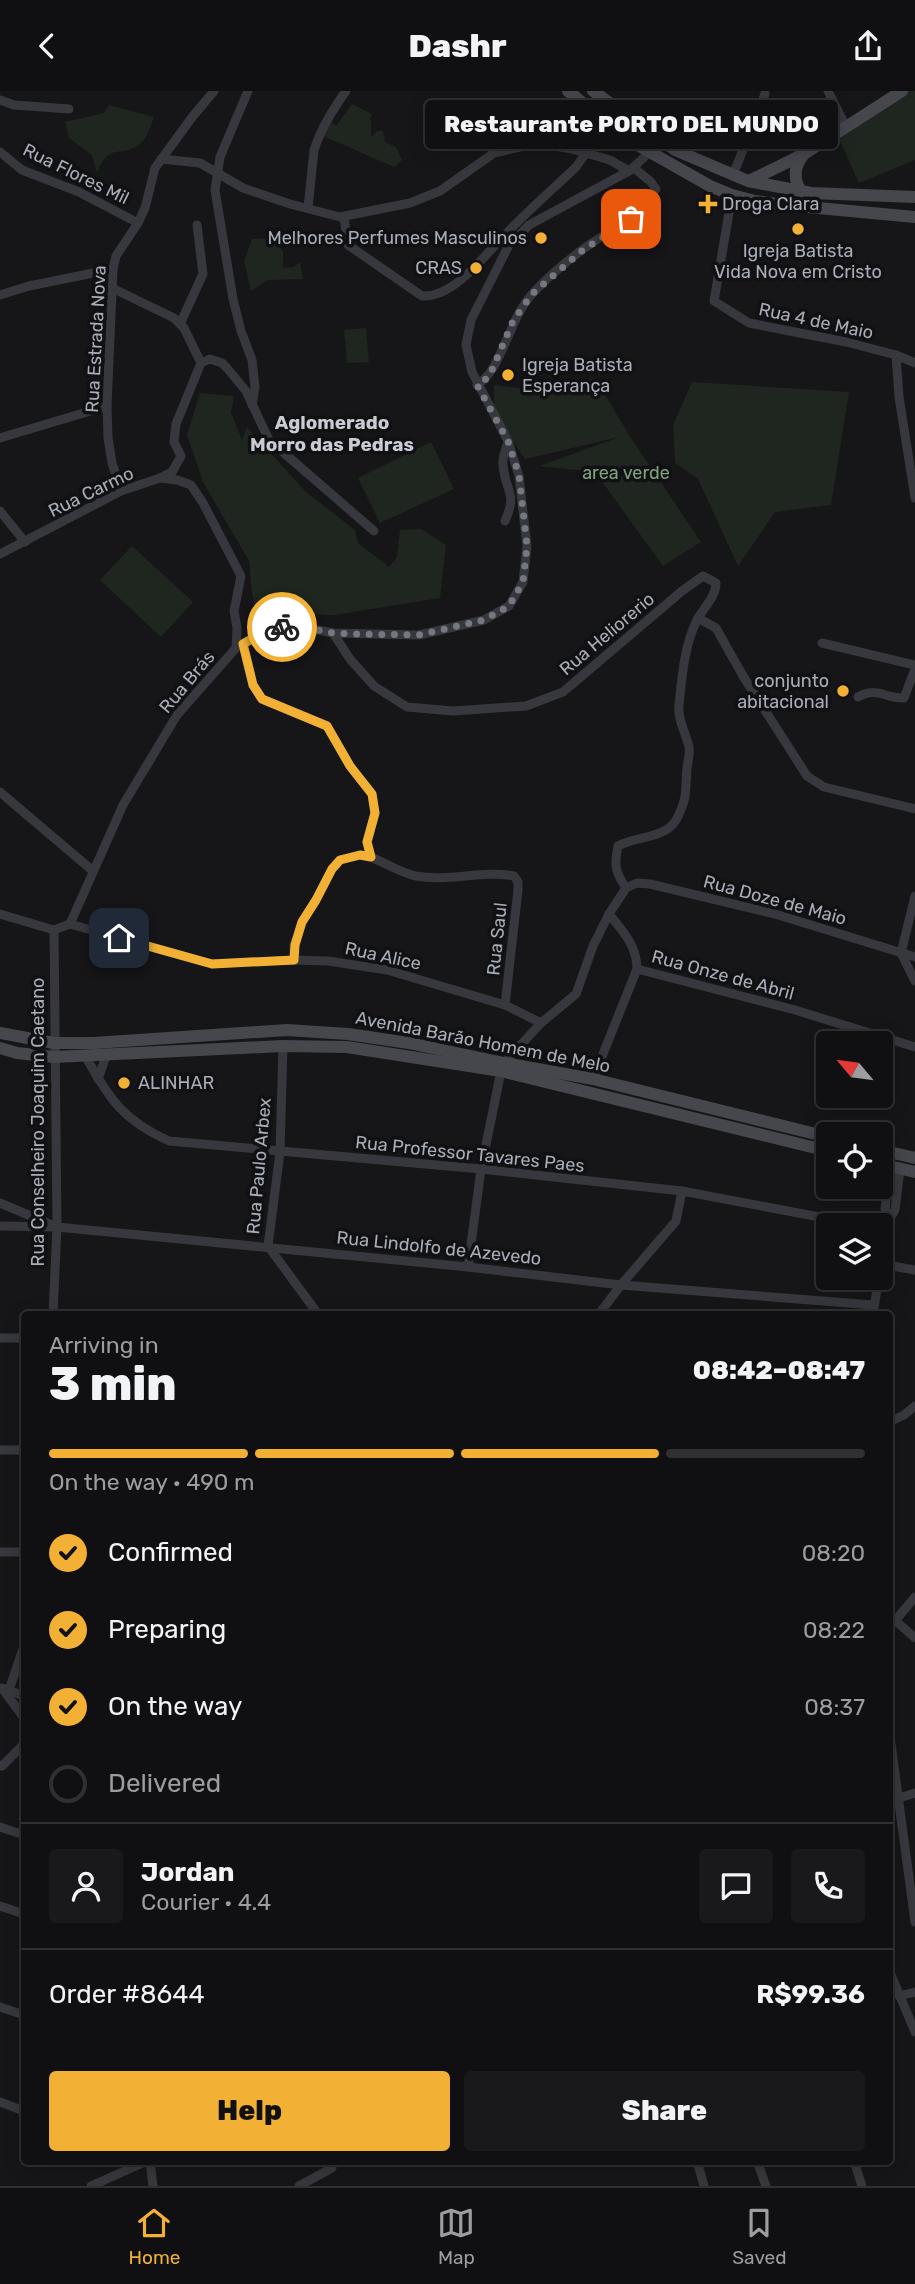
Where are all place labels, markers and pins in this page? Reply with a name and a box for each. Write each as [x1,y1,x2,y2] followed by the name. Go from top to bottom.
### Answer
[424,100,838,149] callout: Restaurante PORTO DEL MUNDO
[601,189,661,249] pin
[722,193,819,215] place label: Droga Clara
[700,196,716,212] marker: Droga Clara
[790,221,806,237] marker: Igreja Batista Vida Nova em Cristo
[268,227,527,249] place label: Melhores Perfumes Masculinos
[533,230,549,246] marker: Melhores Perfumes Masculinos
[714,240,882,283] place label: Igreja Batista Vida Nova em Cristo
[415,257,462,279] place label: CRAS
[468,260,484,276] marker: CRAS
[522,354,633,397] place label: Igreja Batista Esperança
[500,367,516,383] marker: Igreja Batista Esperança
[737,670,829,713] place label: conjunto abitacional
[835,683,851,699] marker: conjunto abitacional
[89,908,149,968] pin
[138,1072,215,1094] place label: ALINHAR
[116,1075,132,1091] marker: ALINHAR

